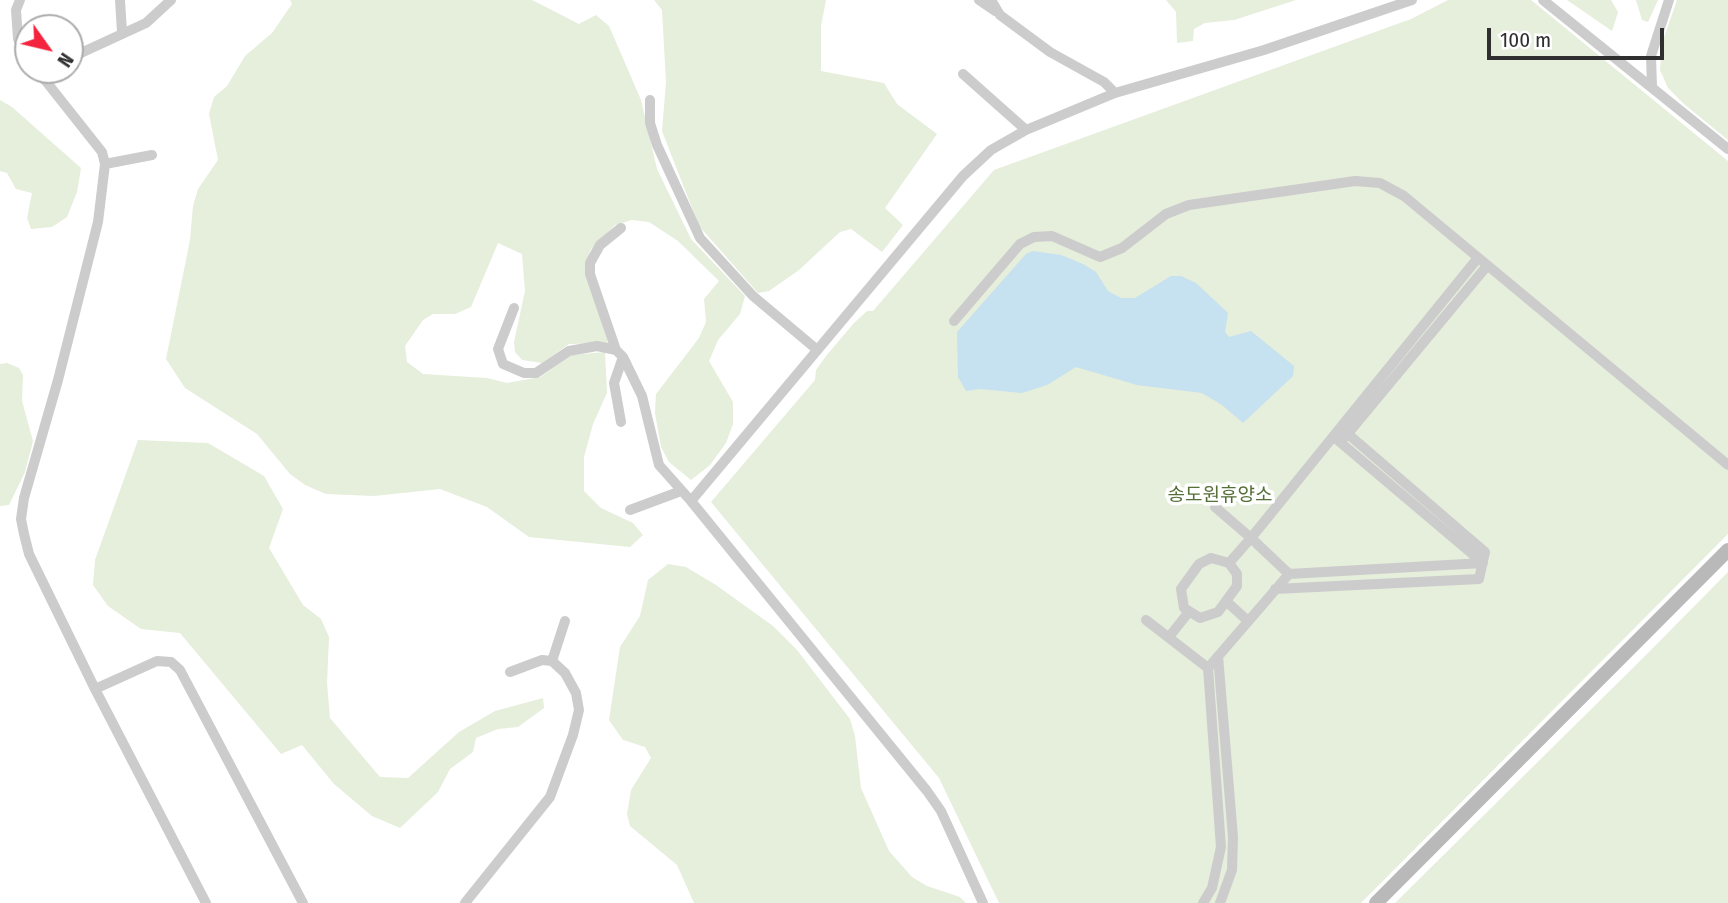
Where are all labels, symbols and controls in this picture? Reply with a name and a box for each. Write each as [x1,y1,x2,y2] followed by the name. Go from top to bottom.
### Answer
[14,14,84,84] north arrow
[1490,14,1667,58] scale bar
[1500,27,1551,53] text: 100 m
[52,49,78,71] text: N
[1168,485,1272,507] park label: 송도원휴양소

